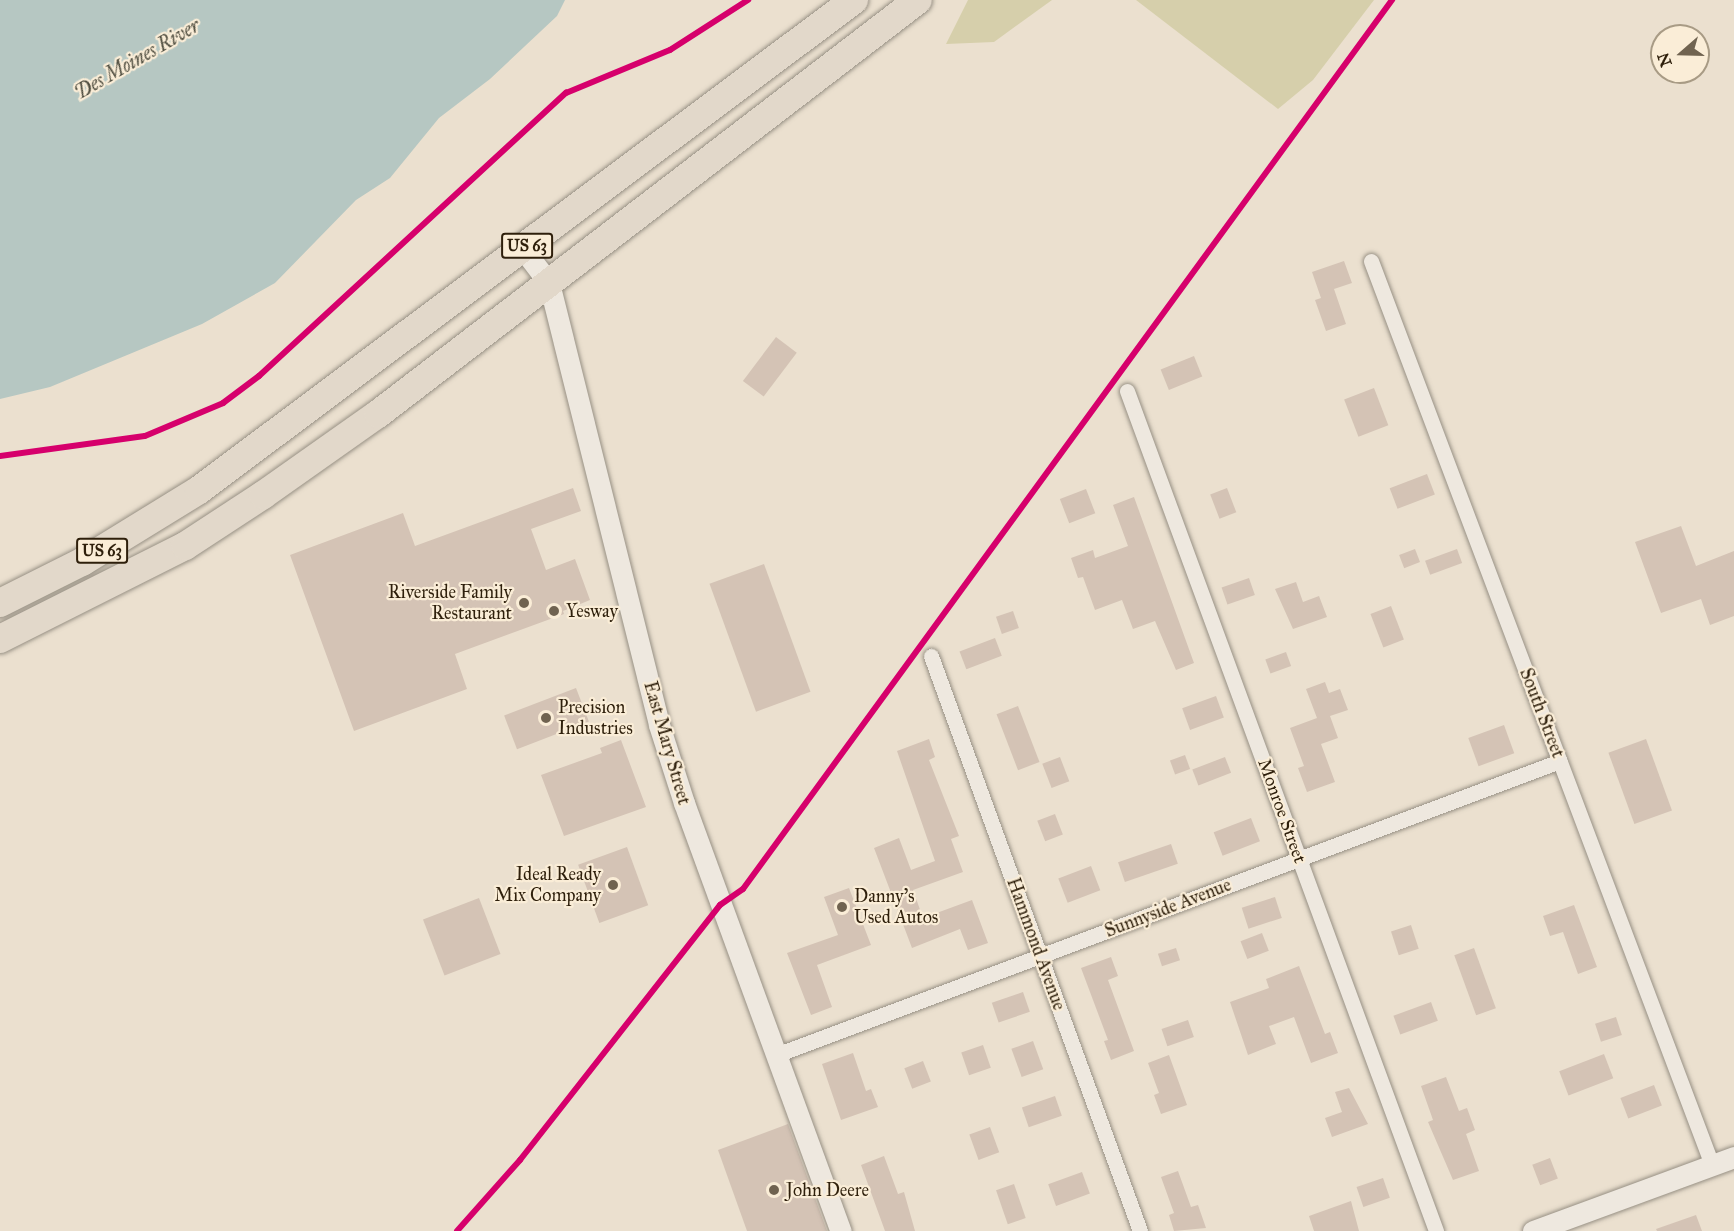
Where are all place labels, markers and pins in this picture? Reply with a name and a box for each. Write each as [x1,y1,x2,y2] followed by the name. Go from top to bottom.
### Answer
[388,582,512,624] place label: Riverside Family Restaurant
[517,596,531,610] marker: Riverside Family Restaurant
[566,600,618,622] place label: Yesway
[547,604,561,618] marker: Yesway
[558,697,633,740] place label: Precision Industries
[539,711,553,725] marker: Precision Industries
[495,864,601,906] place label: Ideal Ready Mix Company
[606,878,620,892] marker: Ideal Ready Mix Company
[854,886,938,928] place label: Danny's Used Autos
[835,900,849,914] marker: Danny's Used Autos
[786,1179,869,1201] place label: John Deere
[767,1183,781,1197] marker: John Deere

